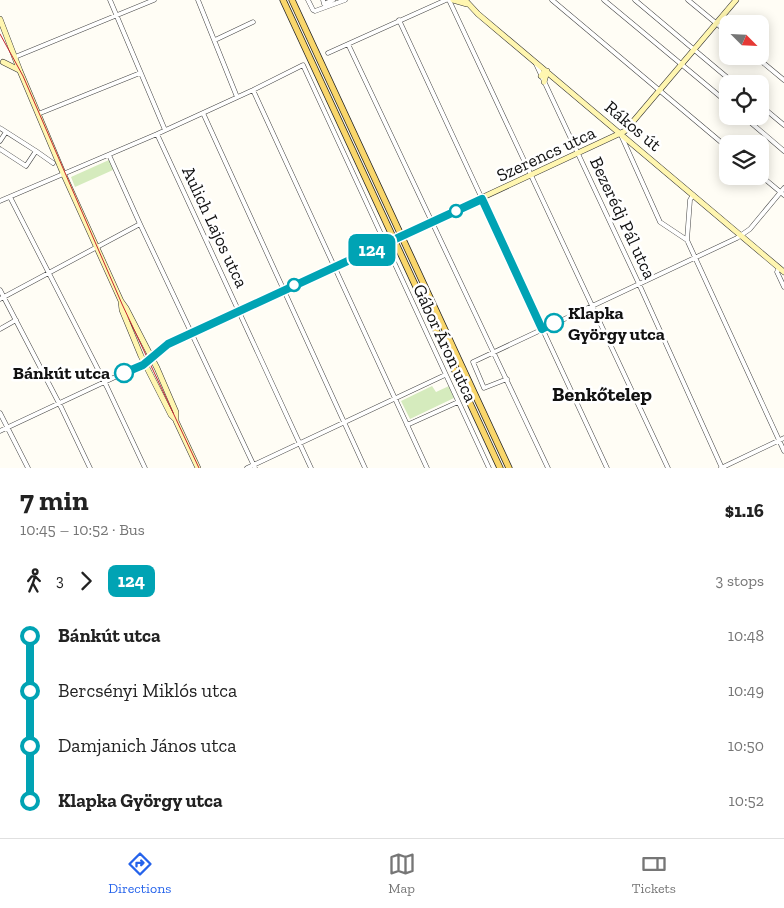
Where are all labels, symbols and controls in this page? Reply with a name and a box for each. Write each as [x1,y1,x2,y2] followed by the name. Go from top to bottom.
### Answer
[719,15,769,65] north arrow
[719,15,769,185] map controls
[719,75,769,125] button: locate
[600,96,666,156] street label: Rákos út
[493,121,599,187] street label: Szerencs utca
[719,135,769,185] button: layers
[585,153,661,283] street label: Bezerédj Pál utca
[177,163,253,292] street label: Aulich Lajos utca
[449,204,463,218] unlabelled marker
[343,234,401,266] line badge: 124
[358,239,386,261] text: 124
[287,278,301,292] unlabelled marker
[408,281,482,406] street label: Gábor Áron utca
[568,302,665,345] place label: Klapka György utca
[544,313,564,333] marker: Klapka György utca
[13,362,110,384] place label: Bánkút utca
[114,363,134,383] marker: Bánkút utca
[552,382,652,406] district label: Benkőtelep
[20,484,89,517] text: 7 min
[725,499,764,522] text: $1.16
[20,520,145,539] text: 10:45 – 10:52 · Bus
[20,567,48,595] icon: walk
[72,567,100,595] icon: forward
[118,570,145,592] text: 124
[56,571,64,590] text: 3
[716,571,764,590] text: 3 stops
[58,624,161,647] text: Bánkút utca
[728,626,764,645] text: 10:48
[58,679,237,702] text: Bercsényi Miklós utca
[728,681,764,700] text: 10:49
[58,734,237,757] text: Damjanich János utca
[728,736,764,755] text: 10:50
[58,789,223,812] text: Klapka György utca
[729,791,764,810] text: 10:52
[108,850,171,897] tab: Directions
[388,850,416,897] tab: Map
[632,850,676,897] tab: Tickets

